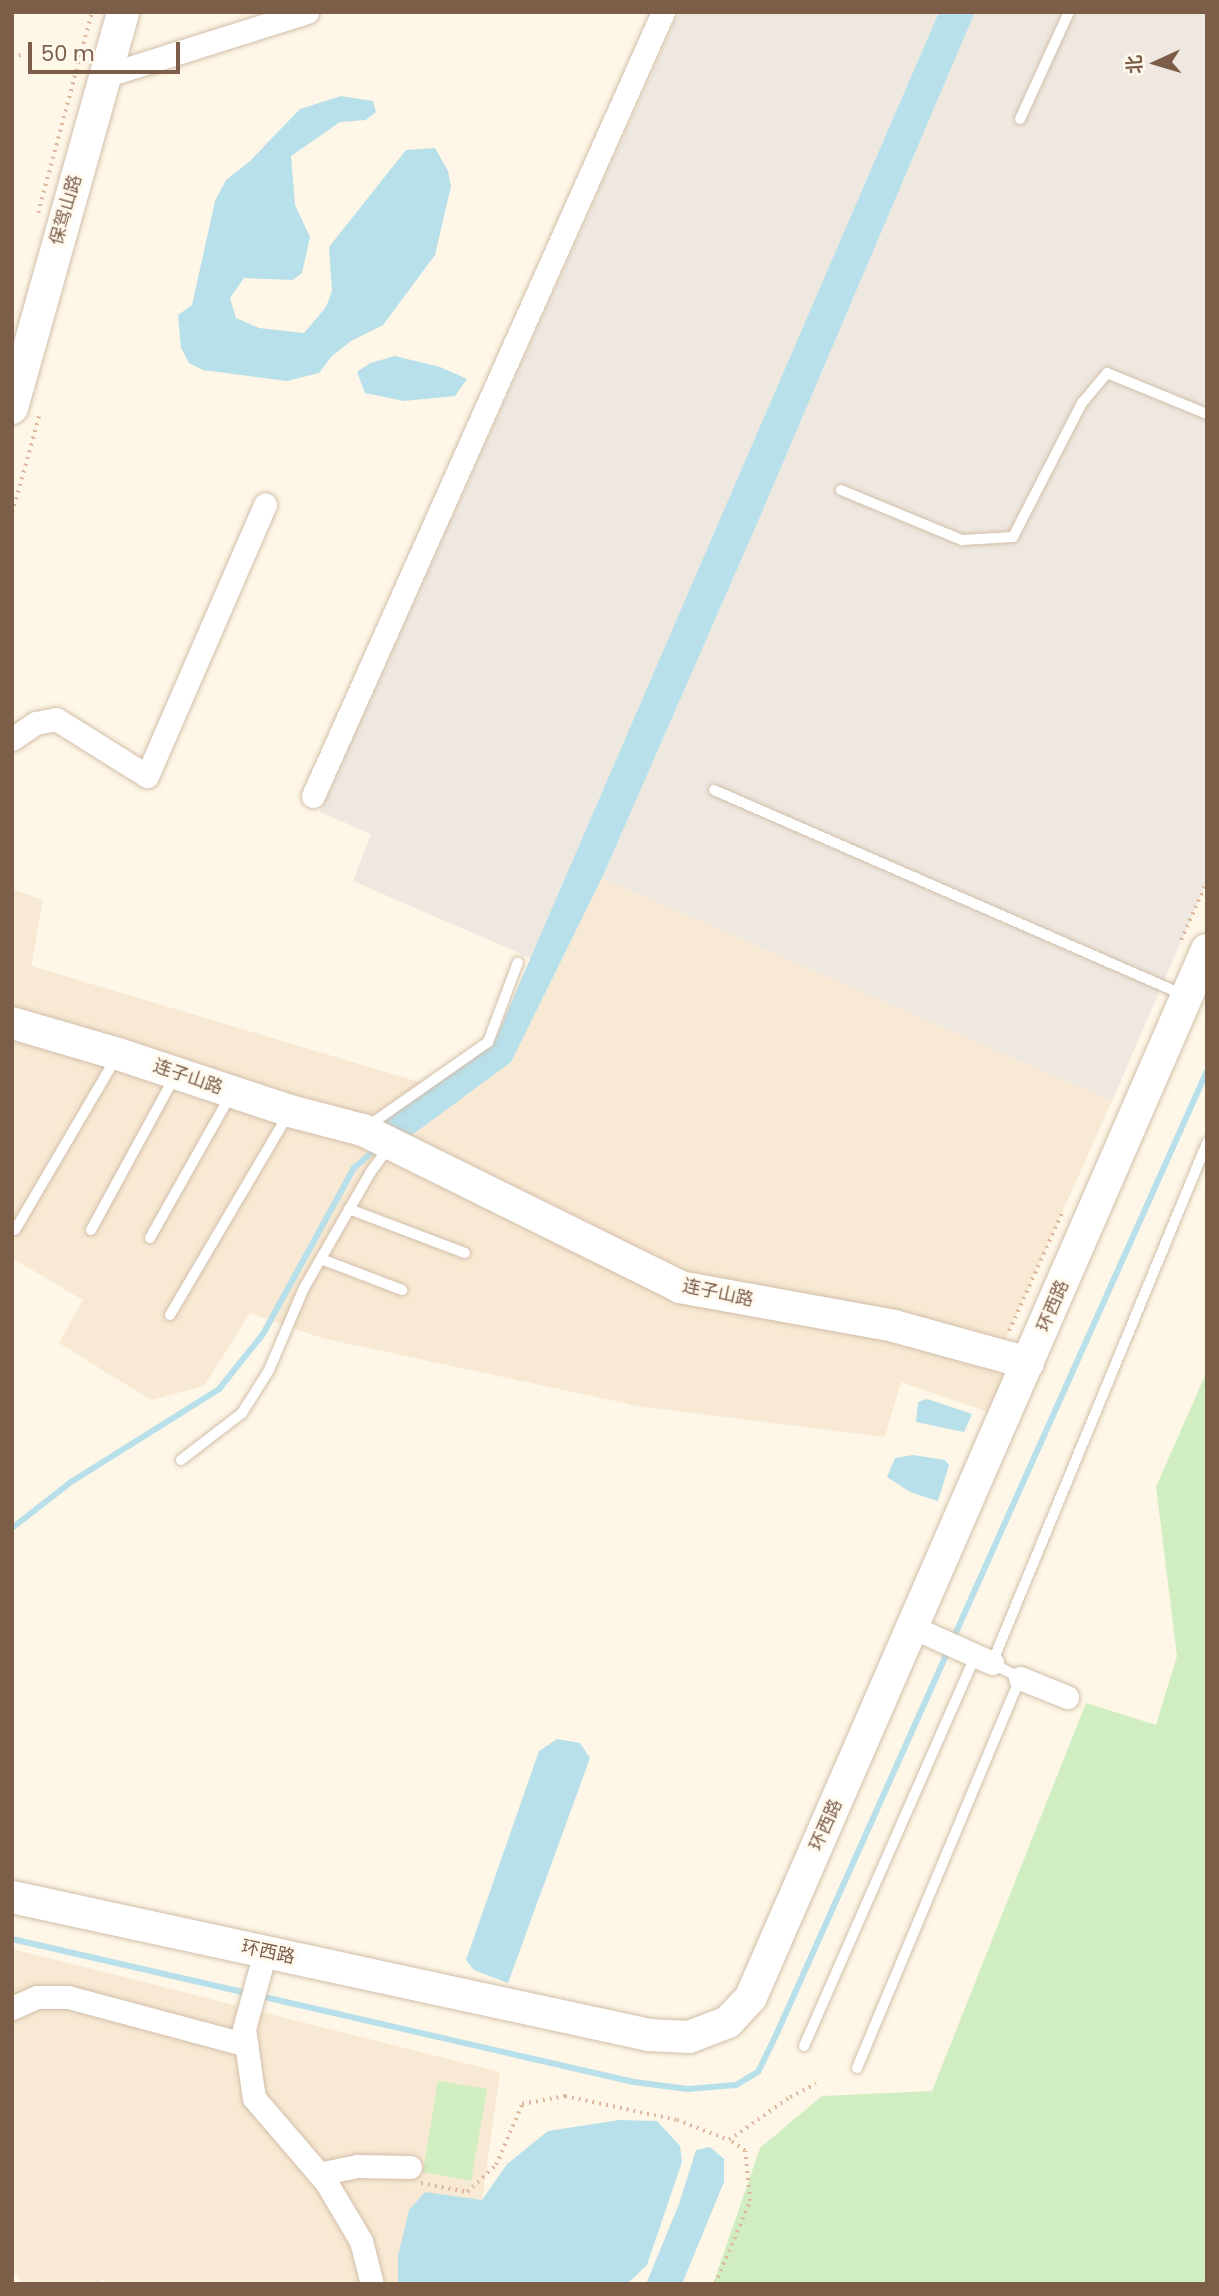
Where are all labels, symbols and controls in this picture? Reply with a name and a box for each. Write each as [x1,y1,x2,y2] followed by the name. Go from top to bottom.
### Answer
[32,28,184,72] scale bar
[1121,28,1191,98] north arrow
[41,39,95,68] text: 50 m
[1120,54,1149,75] text: 北
[46,172,86,248] street label: 保驾山路
[150,1055,226,1099] street label: 连子山路
[681,1275,755,1311] street label: 连子山路
[1033,1277,1073,1335] street label: 环西路
[805,1796,847,1854] street label: 环西路
[239,1936,297,1968] street label: 环西路

